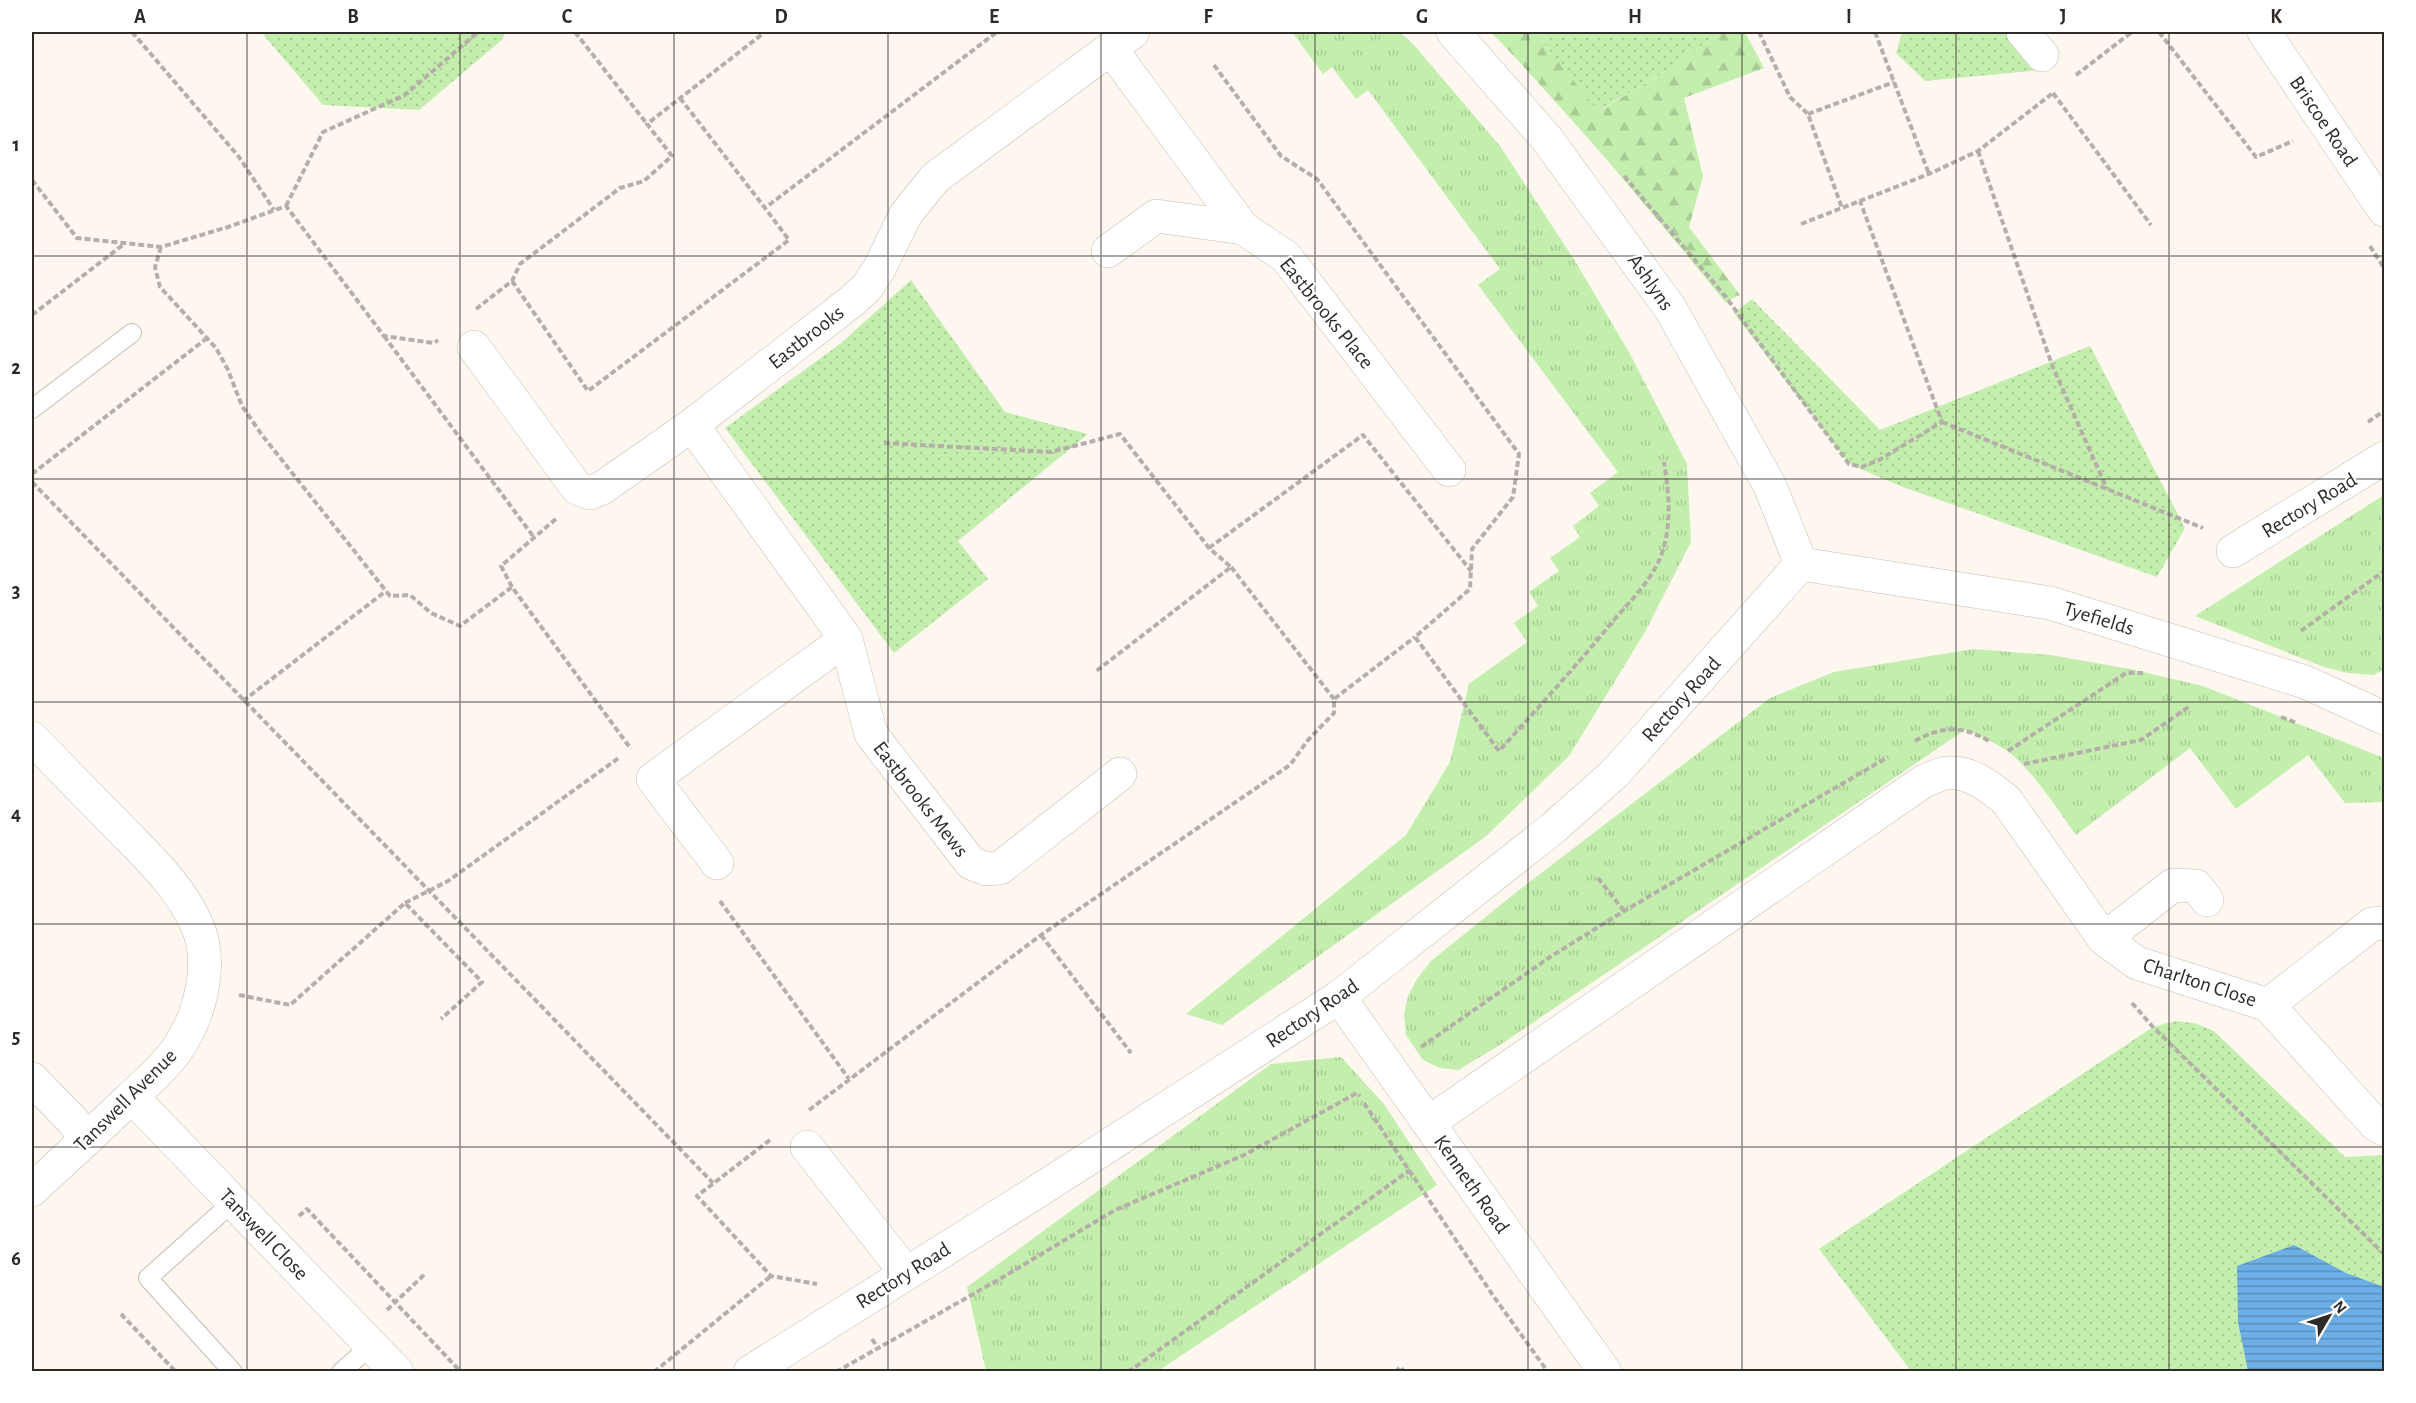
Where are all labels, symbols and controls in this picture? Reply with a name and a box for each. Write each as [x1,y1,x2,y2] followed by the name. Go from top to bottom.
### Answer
[134,7,146,27] text: A
[347,7,359,27] text: B
[562,7,573,27] text: C
[774,7,788,27] text: D
[989,7,999,27] text: E
[1203,7,1213,27] text: F
[1416,7,1428,27] text: G
[1628,7,1642,27] text: H
[1846,7,1852,27] text: I
[2060,7,2066,27] text: J
[2270,7,2282,27] text: K
[2286,72,2361,170] street label: Briscoe Road
[12,135,20,155] text: 1
[1624,250,1677,314] street label: Ashlyns
[1276,254,1378,373] street label: Eastbrooks Place
[765,302,848,373] street label: Eastbrooks
[11,358,21,378] text: 2
[2258,469,2360,542] street label: Rectory Road
[12,581,20,601] text: 3
[2061,598,2137,639] street label: Tyefields
[1638,653,1725,746] street label: Rectory Road
[869,738,972,861] street label: Eastbrooks Mews
[11,804,21,824] text: 4
[2140,954,2259,1011] street label: Charlton Close
[1262,975,1362,1052] street label: Rectory Road
[12,1027,20,1047] text: 5
[70,1045,181,1156] street label: Tanswell Avenue
[1430,1131,1513,1237] street label: Kenneth Road
[215,1185,312,1284] street label: Tanswell Close
[853,1238,954,1313] street label: Rectory Road
[11,1249,21,1269] text: 6
[2299,1286,2359,1346] north arrow
[2330,1298,2350,1317] text: N

